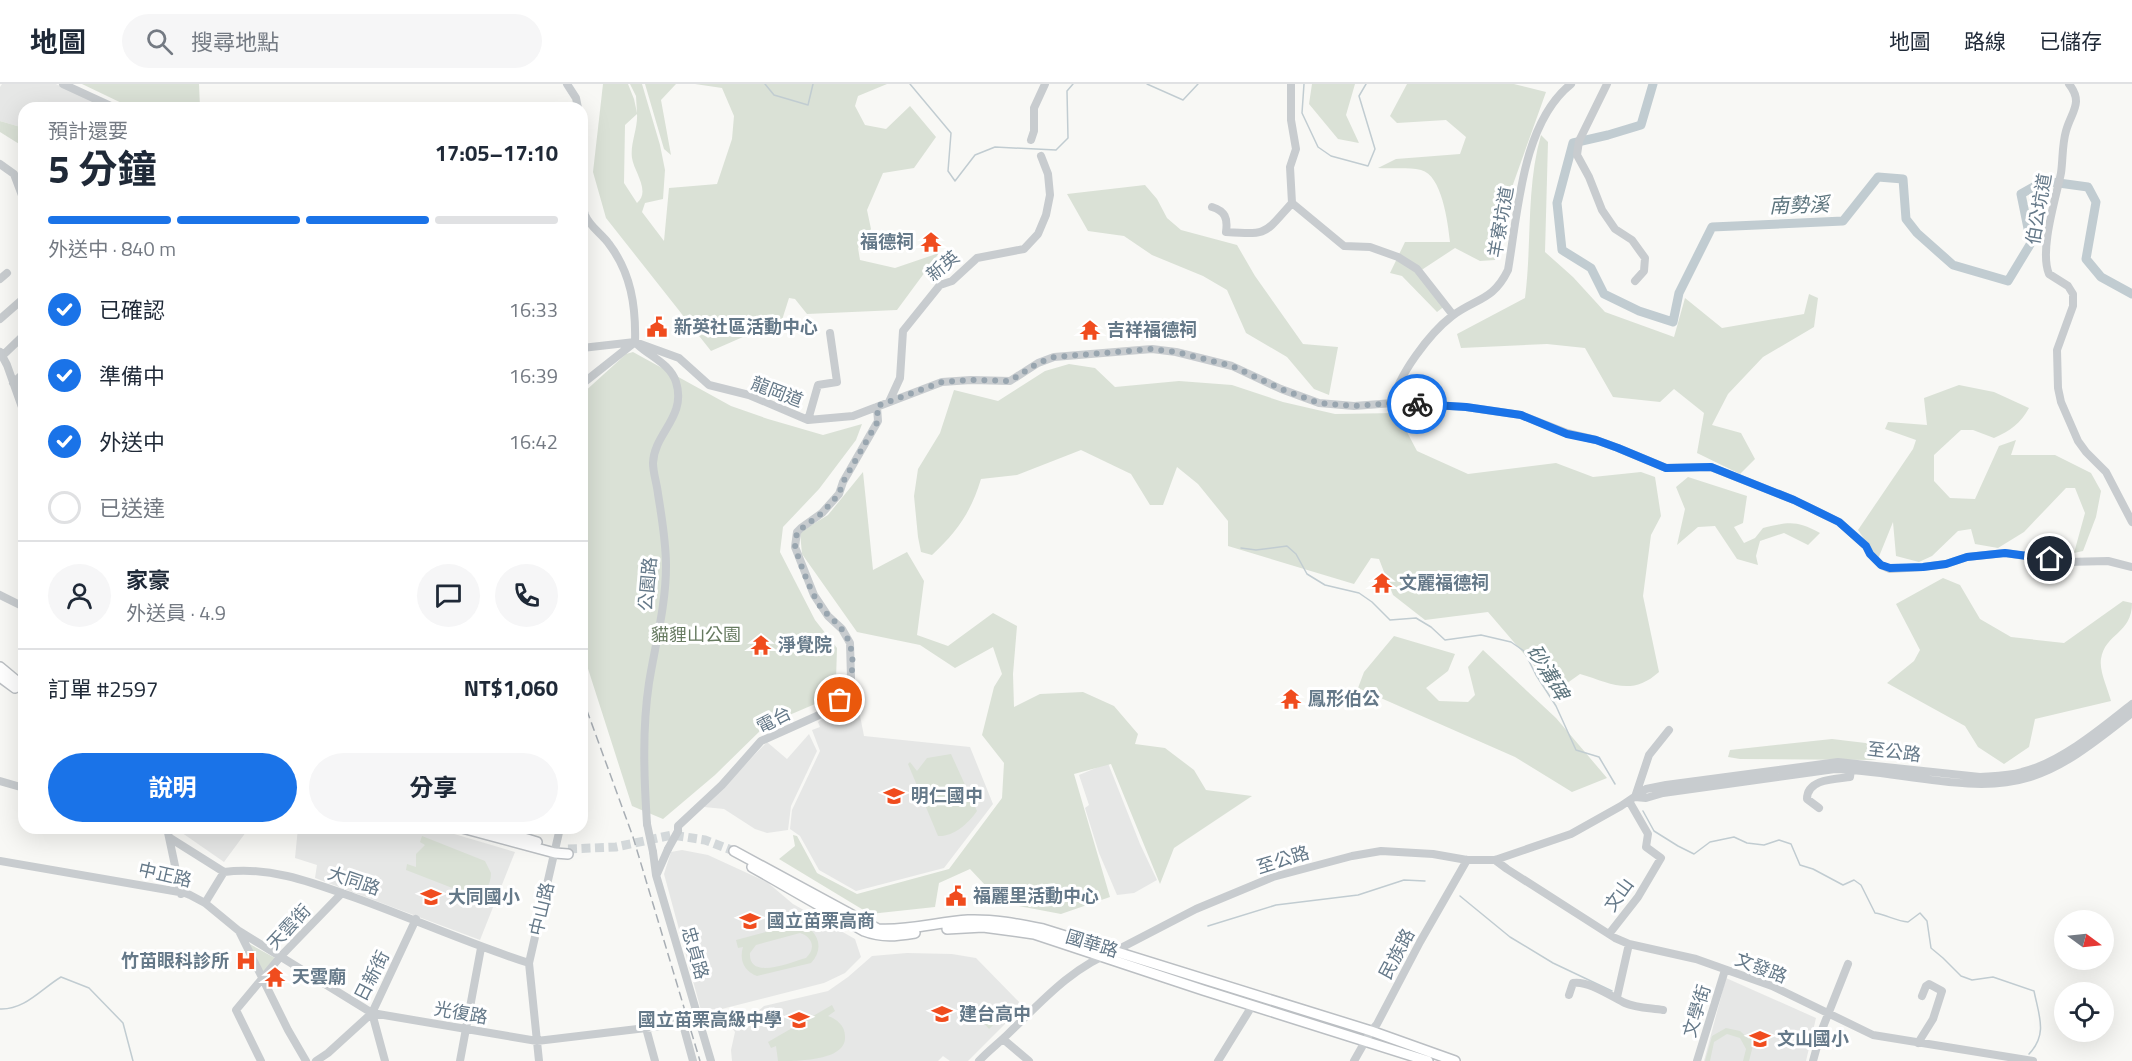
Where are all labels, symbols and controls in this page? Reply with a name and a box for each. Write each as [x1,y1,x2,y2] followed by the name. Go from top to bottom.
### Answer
[122,14,542,68] search box
[30,20,86,63] text: 地圖
[143,25,176,58] icon: search
[191,25,279,59] text: 搜尋地點
[1889,25,1931,57] text: 地圖
[1964,25,2006,57] text: 路線
[2039,25,2102,57] text: 已儲存
[48,115,128,146] text: 預計還要
[435,136,558,170] text: 17:05–17:10
[48,139,156,198] text: 5 分鐘
[2019,171,2058,247] street label: 伯公坑道
[1481,184,1520,260] street label: 羊寮坑道
[1768,188,1833,221] water label: 南勢溪
[860,228,914,255] place label: 福德祠
[919,230,943,254] temple icon: 福德祠
[48,233,176,264] text: 外送中 · 840 m
[920,244,965,287] street label: 新英
[48,293,81,326] icon: check
[99,293,165,327] text: 已確認
[509,294,558,325] text: 16:33
[674,313,818,340] place label: 新英社區活動中心
[645,315,669,339] public building icon: 新英社區活動中心
[1107,316,1197,343] place label: 吉祥福德祠
[1078,318,1102,342] temple icon: 吉祥福德祠
[48,359,81,392] icon: check
[99,359,165,393] text: 準備中
[509,360,558,391] text: 16:39
[747,369,807,414] street label: 龍岡道
[1387,374,1447,434] courier
[1401,388,1434,421] icon: bike
[48,425,81,458] icon: check
[99,425,165,459] text: 外送中
[509,426,558,457] text: 16:42
[99,491,165,525] text: 已送達
[2024,533,2075,584] pin
[2033,542,2066,575] icon: home
[632,556,663,612] street label: 公園路
[126,563,170,597] text: 家豪
[48,564,111,627] button: person
[417,564,480,627] button: chat
[495,564,558,627] button: phone
[1399,569,1489,596] place label: 文麗福德祠
[1370,571,1394,595] temple icon: 文麗福德祠
[126,597,226,628] text: 外送員 · 4.9
[651,621,741,648] park label: 貓貍山公園
[778,631,832,658] place label: 淨覺院
[749,633,773,657] temple icon: 淨覺院
[1520,638,1579,708] water label: 砂溝碑
[464,671,558,705] text: NT$1,060
[48,672,158,706] text: 訂單 #2597
[814,674,865,725] pin
[823,683,856,716] icon: bag
[1308,685,1380,712] place label: 鳳形伯公
[1279,687,1303,711] temple icon: 鳳形伯公
[752,699,796,740] street label: 電台
[1866,735,1923,768] street label: 至公路
[48,753,297,822] button: 說明
[309,753,558,822] button: 分享
[911,782,983,809] place label: 明仁國中
[882,784,906,808] school or university icon: 明仁國中
[1253,839,1313,880] street label: 至公路
[136,855,194,894] street label: 中正路
[324,859,384,902] street label: 大同路
[1597,872,1640,917] street label: 文山
[522,880,561,938] street label: 中山路
[973,882,1099,909] place label: 福麗里活動中心
[448,883,520,910] place label: 大同國小
[944,884,968,908] public building icon: 福麗里活動中心
[419,885,443,909] school or university icon: 大同國小
[260,898,317,956] street label: 天雲街
[767,907,875,934] place label: 國立苗栗高商
[738,909,762,933] school or university icon: 國立苗栗高商
[2054,910,2114,970] north arrow
[2054,910,2114,1042] map controls
[675,923,716,983] street label: 忠貞路
[1062,923,1122,964] street label: 國華路
[1372,924,1421,984] street label: 民族路
[1731,945,1791,990] street label: 文發路
[347,946,396,1006] street label: 日新街
[121,947,229,974] place label: 竹苗眼科診所
[234,949,258,973] hospital icon: 竹苗眼科診所
[292,963,346,990] place label: 天雲廟
[263,965,287,989] temple icon: 天雲廟
[1676,981,1717,1041] street label: 文學街
[2054,982,2114,1042] button: locate
[432,995,490,1030] street label: 光復路
[959,1000,1031,1027] place label: 建台高中
[930,1002,954,1026] school or university icon: 建台高中
[638,1006,782,1033] place label: 國立苗栗高級中學
[787,1008,811,1032] school or university icon: 國立苗栗高級中學
[1777,1025,1849,1052] place label: 文山國小
[1748,1027,1772,1051] school or university icon: 文山國小

